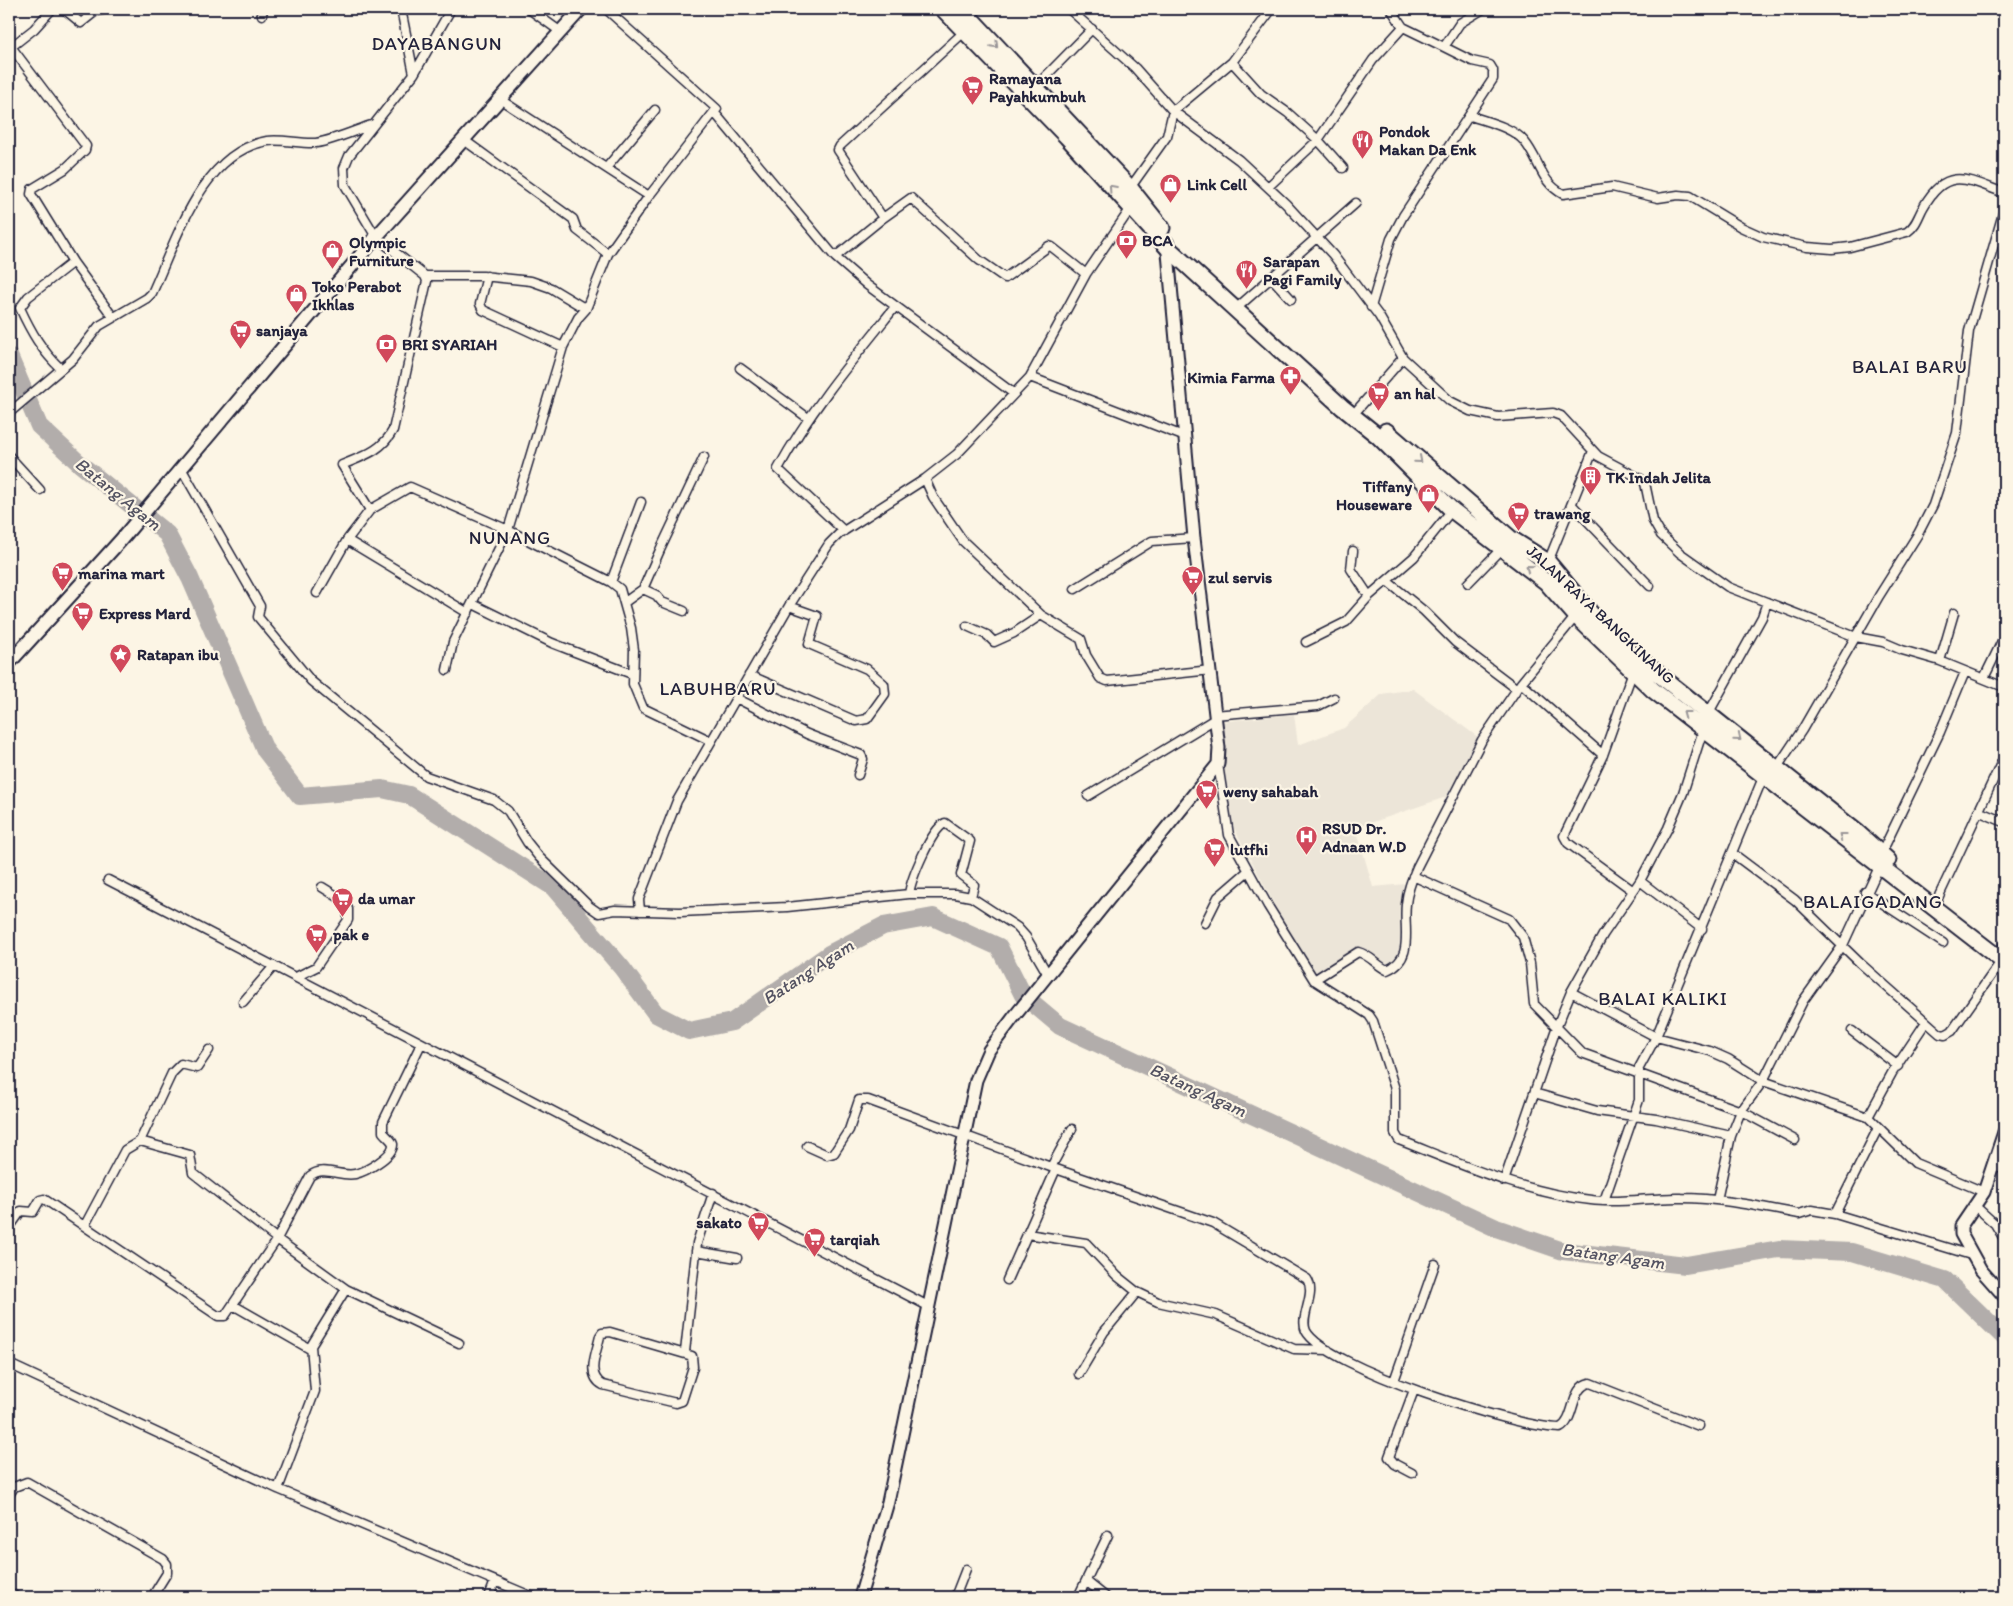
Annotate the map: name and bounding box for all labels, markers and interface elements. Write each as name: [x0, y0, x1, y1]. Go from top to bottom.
district label: DAYABANGUN: [371, 32, 503, 55]
one-way arrow: [989, 39, 998, 48]
place label: Ramayana Payahkumbuh: [989, 69, 1086, 107]
supermarket icon: Ramayana Payahkumbuh: [961, 75, 985, 106]
place label: Pondok Makan Da Enk: [1379, 122, 1477, 159]
restaurant icon: Pondok Makan Da Enk: [1351, 128, 1375, 159]
shop icon: Link Cell: [1159, 172, 1183, 203]
place label: Link Cell: [1187, 175, 1247, 194]
one-way arrow: [1109, 184, 1118, 193]
bank icon: BCA: [1114, 228, 1138, 259]
place label: BCA: [1142, 231, 1174, 250]
place label: Olympic Furniture: [349, 233, 414, 270]
shop icon: Olympic Furniture: [321, 239, 345, 270]
place label: Sarapan Pagi Family: [1263, 252, 1342, 290]
restaurant icon: Sarapan Pagi Family: [1235, 258, 1259, 289]
place label: Toko Perabot Ikhlas: [311, 277, 401, 314]
shop icon: Toko Perabot Ikhlas: [284, 283, 308, 314]
supermarket icon: sanjaya: [228, 318, 252, 349]
place label: sanjaya: [256, 321, 308, 341]
bank icon: BRI SYARIAH: [374, 332, 398, 363]
place label: BRI SYARIAH: [402, 335, 497, 354]
district label: BALAI BARU: [1852, 355, 1968, 378]
pharmacy icon: Kimia Farma: [1279, 365, 1303, 396]
place label: Kimia Farma: [1187, 368, 1275, 387]
supermarket icon: an hal: [1366, 381, 1390, 412]
place label: an hal: [1394, 384, 1436, 403]
water label: Batang Agam: [71, 453, 166, 536]
one-way arrow: [1414, 454, 1423, 463]
building icon: TK Indah Jelita: [1578, 465, 1602, 496]
place label: TK Indah Jelita: [1605, 468, 1712, 487]
place label: Tiffany Houseware: [1336, 477, 1412, 514]
shop icon: Tiffany Houseware: [1416, 483, 1440, 514]
supermarket icon: trawang: [1506, 501, 1530, 532]
place label: trawang: [1534, 504, 1591, 524]
district label: NUNANG: [469, 526, 551, 549]
street label: JALAN RAYA BANGKINANG: [1523, 541, 1678, 688]
supermarket icon: marina mart: [50, 561, 74, 592]
place label: marina mart: [77, 564, 165, 583]
supermarket icon: zul servis: [1180, 565, 1204, 596]
one-way arrow: [1526, 565, 1535, 573]
place label: zul servis: [1208, 568, 1272, 587]
supermarket icon: Express Mard: [71, 601, 95, 632]
place label: Express Mard: [99, 604, 191, 624]
place icon: Ratapan ibu: [109, 642, 133, 673]
place label: Ratapan ibu: [137, 645, 219, 665]
district label: LABUHBARU: [659, 677, 777, 700]
one-way arrow: [1682, 711, 1692, 720]
one-way arrow: [1732, 732, 1741, 740]
supermarket icon: weny sahabah: [1195, 779, 1219, 810]
place label: weny sahabah: [1223, 782, 1318, 802]
place label: RSUD Dr. Adnaan W.D: [1321, 819, 1406, 856]
hospital icon: RSUD Dr. Adnaan W.D: [1294, 825, 1318, 856]
one-way arrow: [1839, 833, 1848, 841]
supermarket icon: lutfhi: [1202, 837, 1226, 868]
place label: lutfhi: [1230, 840, 1268, 859]
supermarket icon: da umar: [330, 886, 354, 917]
place label: da umar: [358, 889, 416, 908]
district label: BALAIGADANG: [1803, 890, 1943, 913]
supermarket icon: pak e: [305, 922, 329, 953]
place label: pak e: [332, 925, 370, 945]
water label: Batang Agam: [758, 934, 858, 1010]
district label: BALAI KALIKI: [1598, 987, 1728, 1010]
water label: Batang Agam: [1146, 1058, 1250, 1122]
supermarket icon: sakato: [746, 1210, 770, 1241]
place label: sakato: [696, 1213, 742, 1232]
supermarket icon: tarqiah: [802, 1227, 826, 1258]
place label: tarqiah: [830, 1230, 880, 1250]
water label: Batang Agam: [1560, 1238, 1667, 1274]

